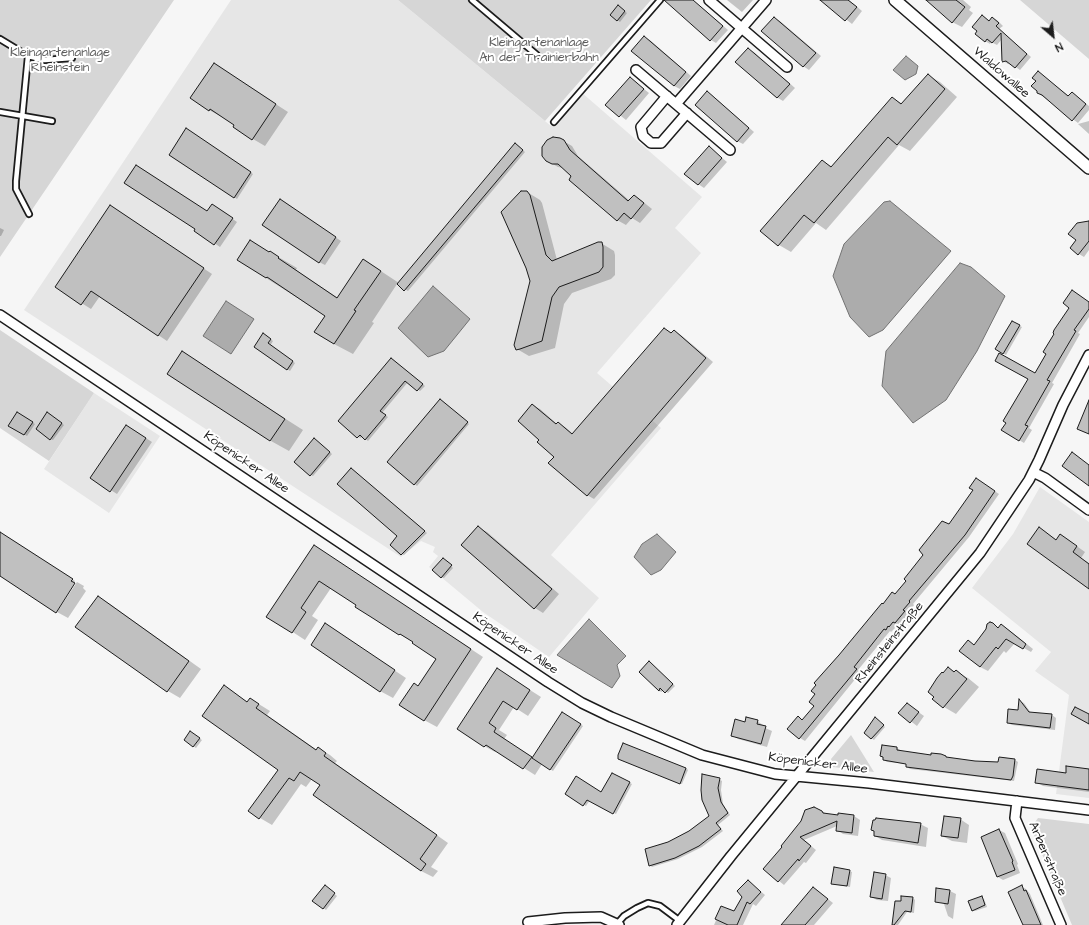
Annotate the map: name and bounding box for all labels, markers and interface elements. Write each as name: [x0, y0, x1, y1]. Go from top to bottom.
north arrow: [1033, 16, 1073, 56]
park label: Kleingartenanlage An der Trainierbahn: [479, 35, 599, 66]
text: N: [1052, 39, 1065, 55]
street label: Waldowallee: [969, 44, 1033, 102]
park label: Kleingartenanlage Rheinstein: [10, 45, 110, 76]
street label: Köpenicker Allee: [200, 429, 292, 497]
street label: Rheinsteinstraße: [852, 599, 928, 687]
street label: Köpenicker Allee: [469, 610, 561, 678]
street label: Köpenicker Allee: [767, 750, 869, 778]
street label: Arberstraße: [1024, 820, 1070, 898]

